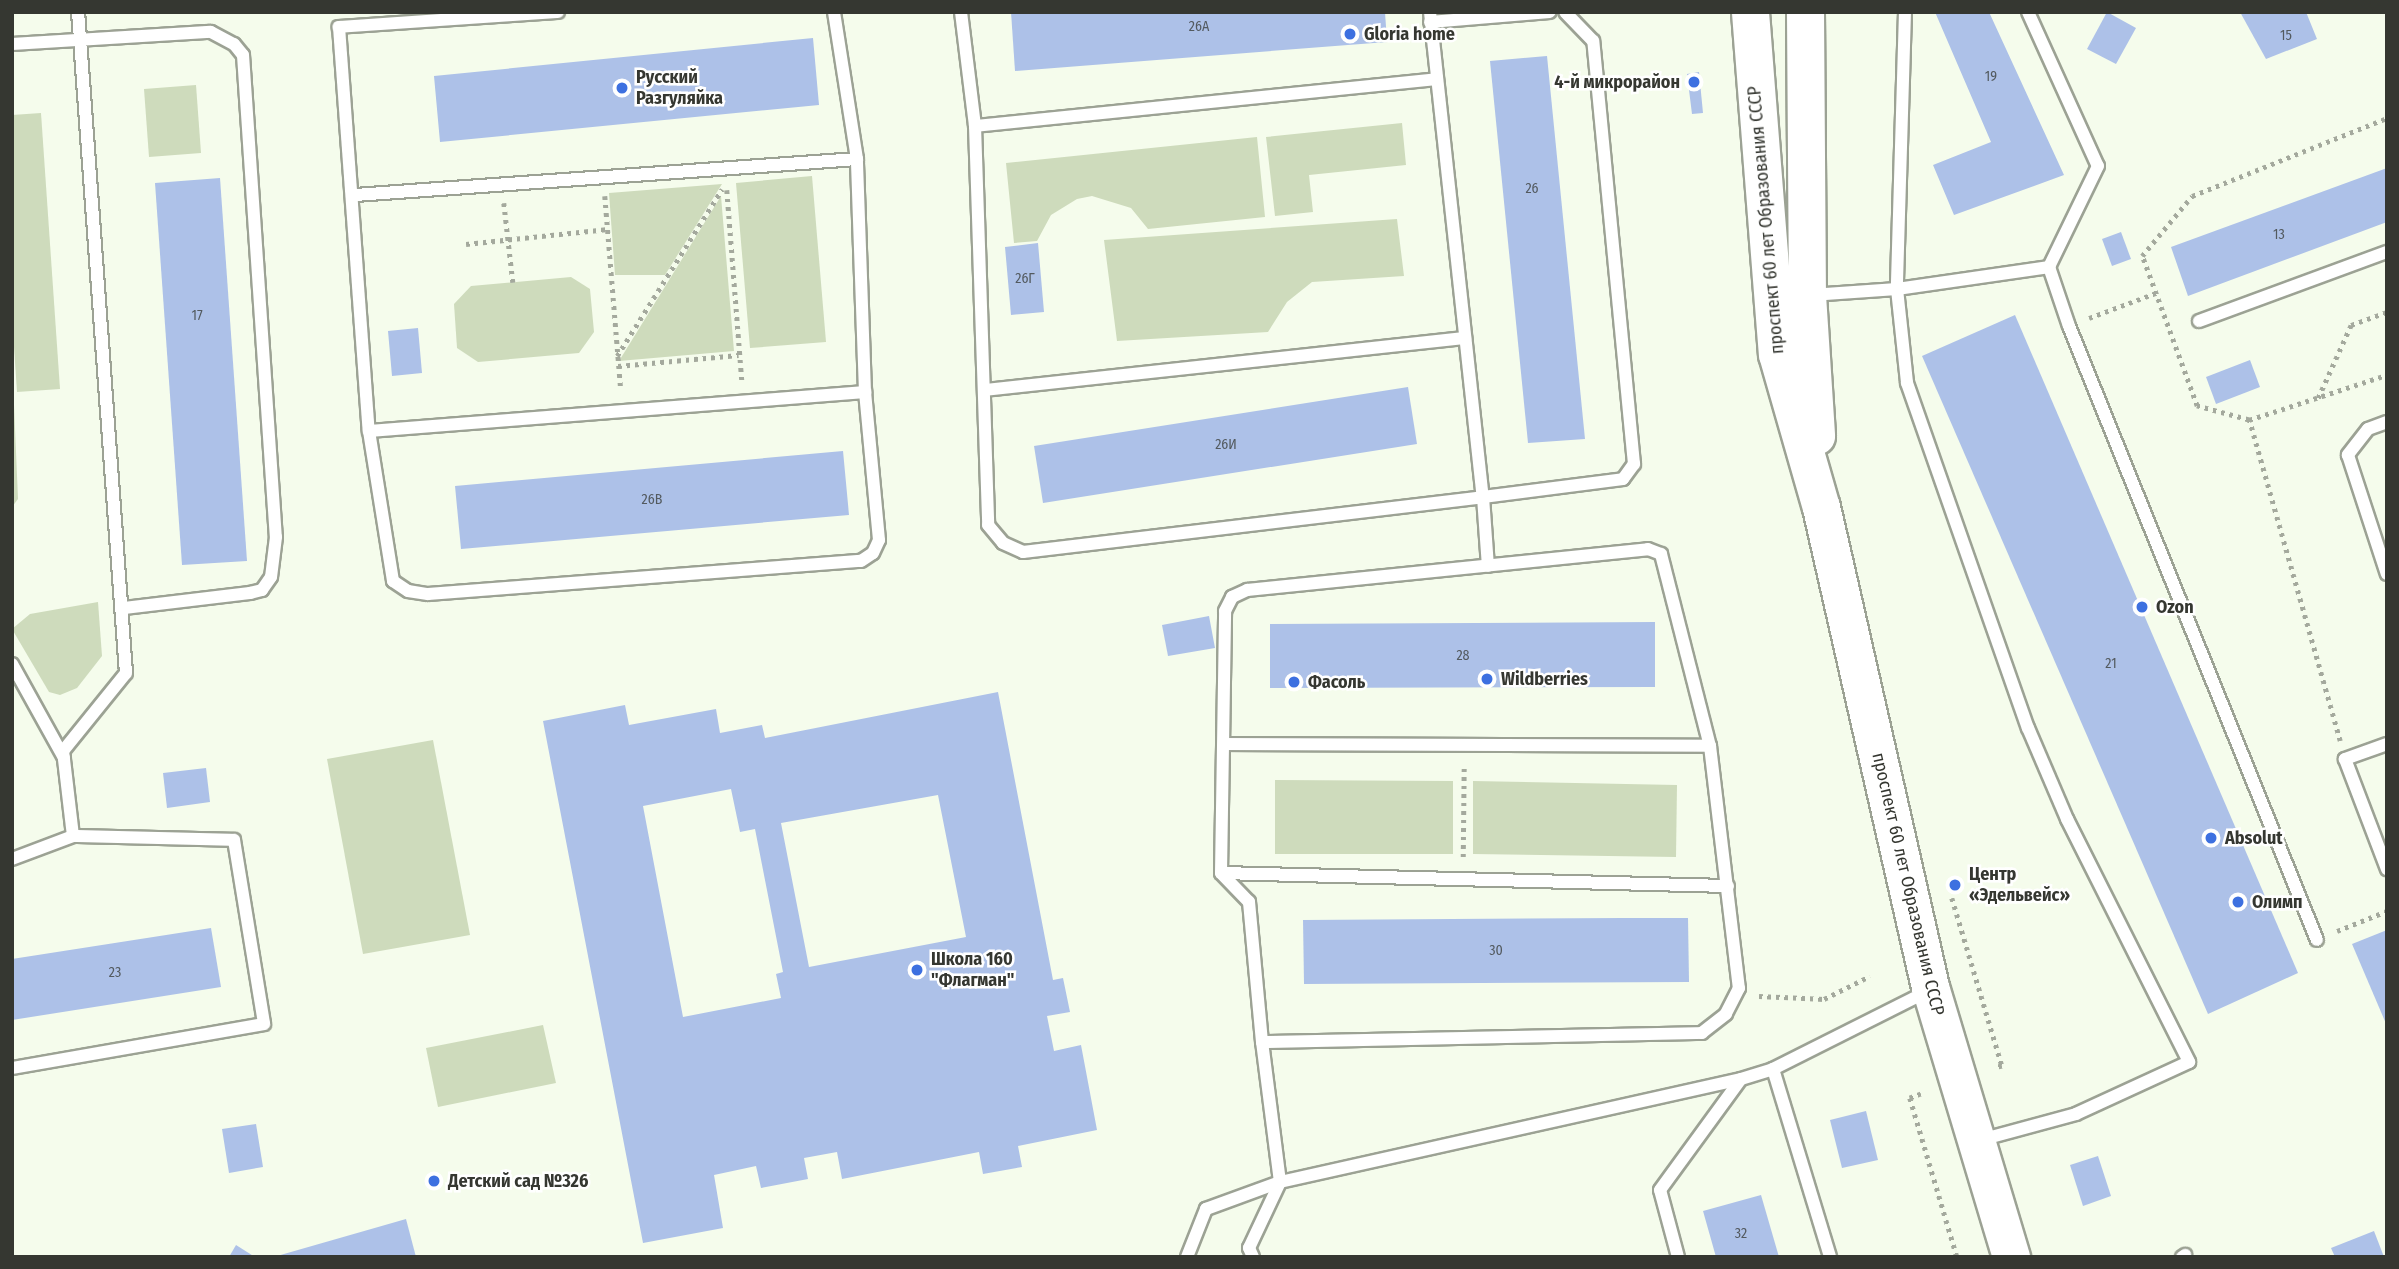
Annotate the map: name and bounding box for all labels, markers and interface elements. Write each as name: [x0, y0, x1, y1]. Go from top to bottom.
house number: 26А: [1189, 19, 1209, 35]
place label: Gloria home: [1364, 23, 1455, 45]
marker: Gloria home: [1342, 26, 1358, 42]
house number: 15: [2280, 28, 2292, 44]
place label: Русский Разгуляйка: [636, 67, 723, 110]
house number: 19: [1985, 69, 1997, 85]
place label: 4-й микрорайон: [1554, 71, 1680, 93]
marker: 4-й микрорайон: [1686, 74, 1702, 90]
marker: Русский Разгуляйка: [614, 80, 630, 96]
street label: проспект 60 лет Образования СССР: [1744, 85, 1788, 355]
house number: 26: [1525, 181, 1539, 197]
house number: 13: [2273, 227, 2285, 243]
house number: 26Г: [1015, 271, 1035, 287]
house number: 17: [191, 308, 203, 324]
house number: 26И: [1215, 437, 1237, 453]
house number: 26В: [642, 492, 662, 508]
place label: Ozon: [2156, 596, 2194, 618]
marker: Ozon: [2134, 599, 2150, 615]
house number: 28: [1456, 648, 1470, 664]
house number: 21: [2105, 656, 2117, 672]
place label: Wildberries: [1501, 668, 1588, 690]
place label: Фасоль: [1308, 671, 1365, 693]
marker: Wildberries: [1479, 671, 1495, 687]
marker: Фасоль: [1286, 674, 1302, 690]
street label: проспект 60 лет Образования СССР: [1867, 751, 1949, 1017]
place label: Absolut: [2225, 827, 2283, 849]
marker: Absolut: [2203, 830, 2219, 846]
place label: Центр «Эдельвейс»: [1969, 864, 2070, 906]
marker: Центр «Эдельвейс»: [1947, 877, 1963, 893]
place label: Олимп: [2252, 891, 2303, 913]
marker: Олимп: [2230, 894, 2246, 910]
house number: 30: [1489, 943, 1503, 959]
place label: Школа 160 "Флагман": [931, 949, 1014, 992]
marker: Школа 160 "Флагман": [909, 962, 925, 978]
house number: 23: [109, 965, 121, 981]
place label: Детский сад №326: [448, 1170, 588, 1192]
marker: Детский сад №326: [426, 1173, 442, 1189]
house number: 32: [1735, 1226, 1747, 1242]

